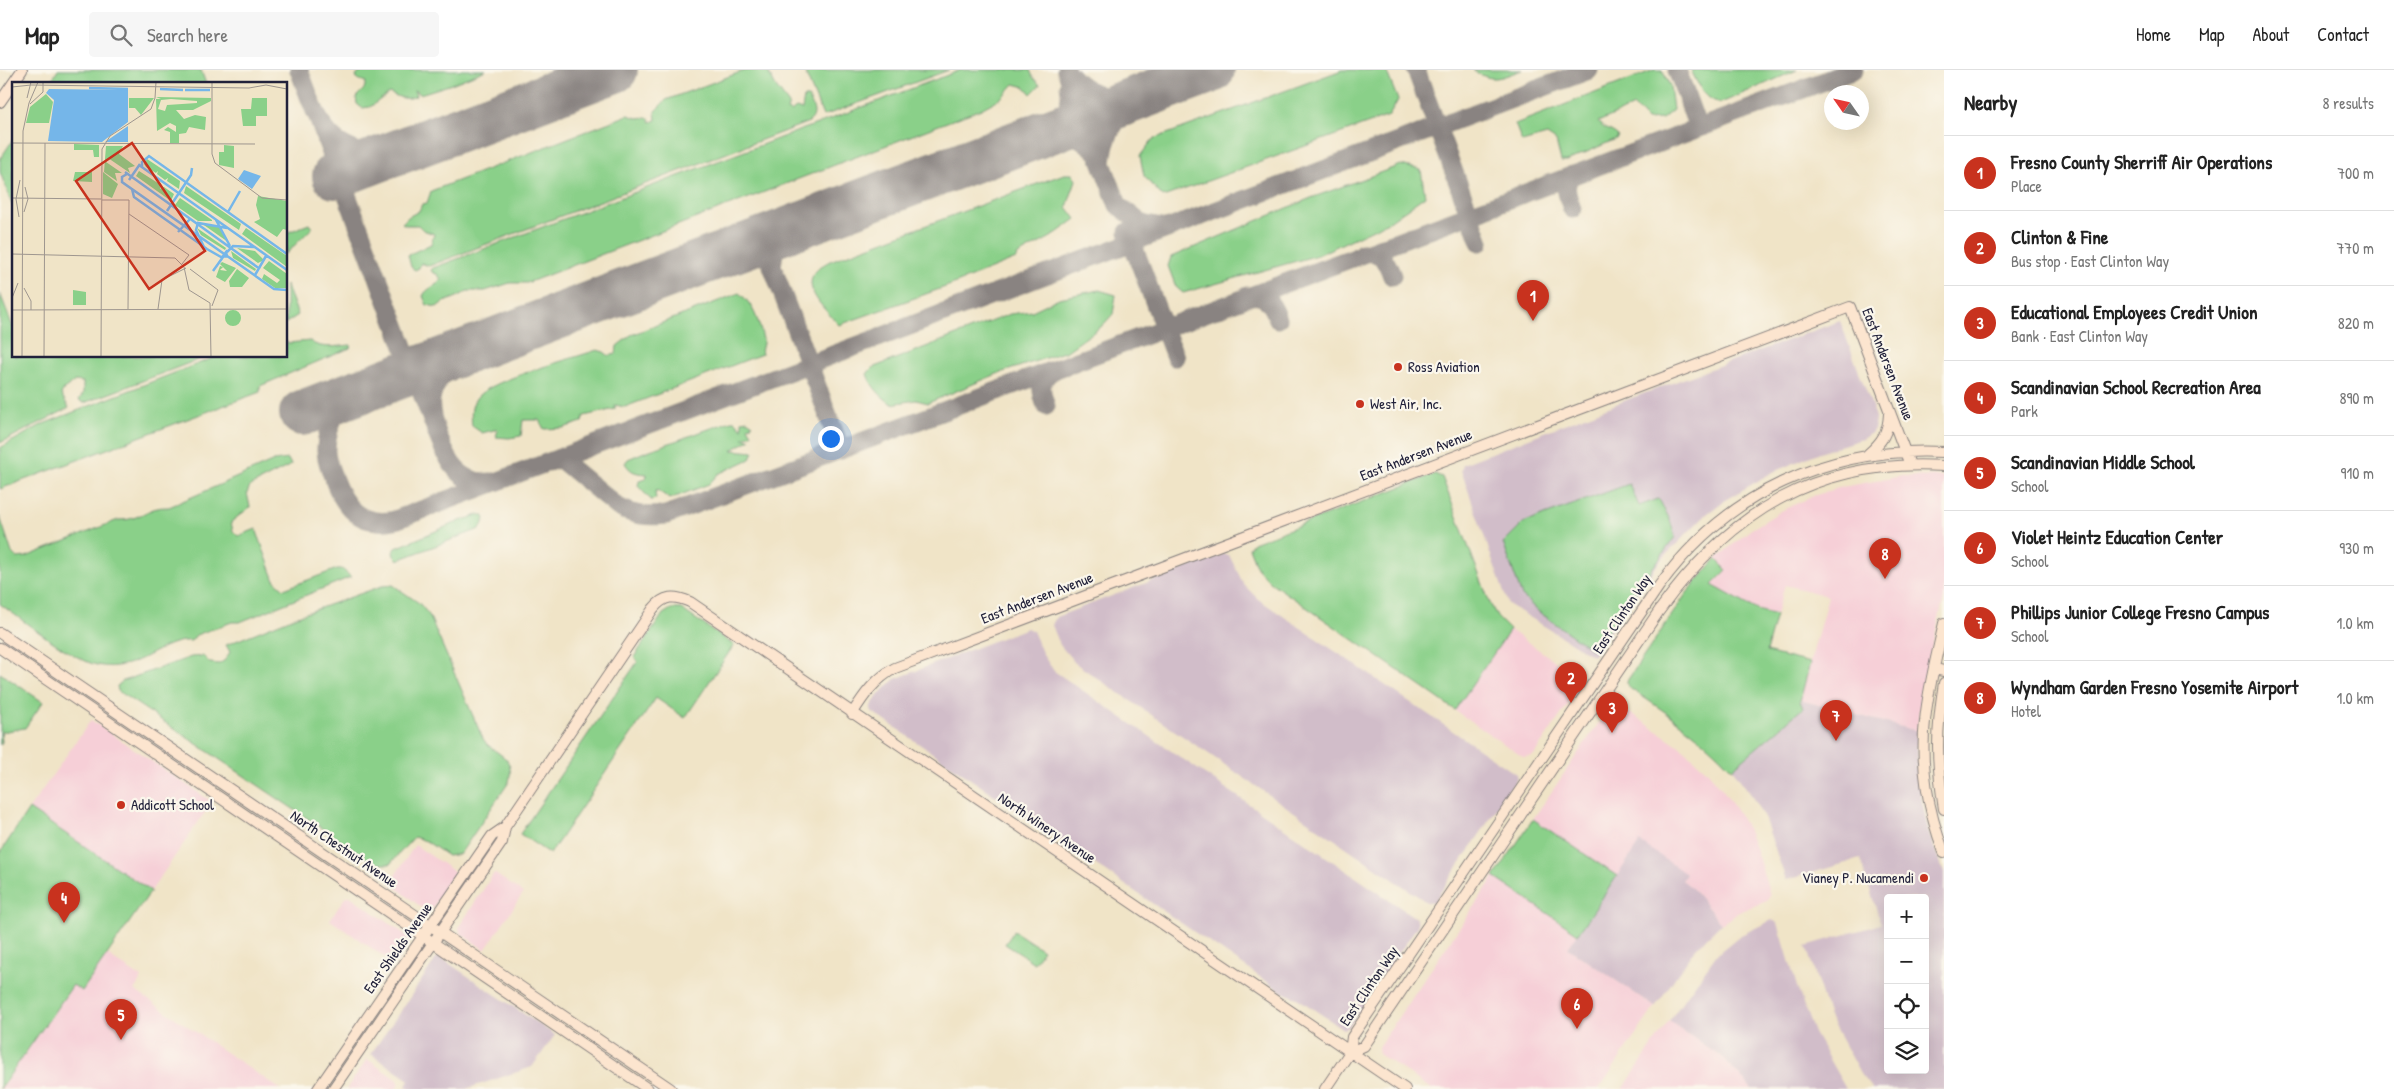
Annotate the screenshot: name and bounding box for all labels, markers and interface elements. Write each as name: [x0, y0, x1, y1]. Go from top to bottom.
search box: [89, 12, 439, 57]
text: Map: [25, 19, 59, 51]
icon: search: [107, 21, 135, 49]
text: Search here: [147, 22, 228, 48]
text: Home: [2136, 22, 2171, 47]
text: Map: [2199, 22, 2224, 47]
text: About: [2252, 22, 2289, 47]
text: Contact: [2317, 22, 2369, 47]
inset map: [12, 82, 288, 358]
north arrow: [1824, 85, 1869, 130]
text: Nearby: [1964, 88, 2017, 117]
text: 8 results: [2322, 92, 2374, 114]
text: Fresno County Sherriff Air Operations: [2011, 149, 2272, 175]
text: 1: [1977, 162, 1983, 184]
text: 700 m: [2337, 162, 2374, 184]
text: Place: [2011, 175, 2042, 197]
text: Clinton & Fine: [2011, 224, 2108, 250]
text: 2: [1976, 237, 1984, 259]
text: 770 m: [2336, 237, 2374, 259]
text: Bus stop · East Clinton Way: [2011, 250, 2169, 272]
pin: 1: [1517, 280, 1549, 321]
text: Educational Employees Credit Union: [2011, 299, 2258, 325]
street label: East Andersen Avenue: [1857, 305, 1920, 423]
text: 3: [1976, 312, 1984, 334]
text: 820 m: [2338, 312, 2374, 334]
text: Bank · East Clinton Way: [2011, 325, 2148, 347]
place label: Ross Aviation: [1408, 356, 1480, 377]
marker: Ross Aviation: [1392, 361, 1404, 373]
text: Scandinavian School Recreation Area: [2011, 374, 2261, 400]
text: 4: [1977, 387, 1983, 409]
text: 890 m: [2339, 387, 2374, 409]
place label: West Air, Inc.: [1370, 393, 1442, 414]
marker: West Air, Inc.: [1354, 398, 1366, 410]
text: Park: [2011, 400, 2038, 422]
street label: East Andersen Avenue: [1357, 423, 1475, 486]
your location: [818, 426, 844, 452]
text: Scandinavian Middle School: [2011, 449, 2195, 475]
text: 5: [1977, 462, 1983, 484]
text: 910 m: [2341, 462, 2374, 484]
text: School: [2011, 475, 2048, 497]
text: Violet Heintz Education Center: [2011, 524, 2223, 550]
text: 6: [1977, 537, 1983, 559]
text: 930 m: [2339, 537, 2374, 559]
pin: 8: [1869, 538, 1901, 579]
text: School: [2011, 550, 2048, 572]
street label: East Andersen Avenue: [978, 566, 1096, 629]
street label: East Clinton Way: [1587, 570, 1656, 658]
text: Phillips Junior College Fresno Campus: [2011, 599, 2269, 625]
text: 7: [1976, 612, 1984, 634]
text: 1.0 km: [2336, 612, 2374, 634]
text: School: [2011, 625, 2048, 647]
pin: 2: [1555, 662, 1587, 703]
text: Wyndham Garden Fresno Yosemite Airport: [2011, 674, 2298, 700]
text: 8: [1977, 687, 1983, 709]
text: 1.0 km: [2336, 687, 2374, 709]
pin: 3: [1596, 692, 1628, 733]
pin: 7: [1820, 700, 1852, 741]
text: Hotel: [2011, 700, 2041, 722]
street label: North Winery Avenue: [994, 787, 1100, 868]
place label: Addicott School: [131, 794, 214, 815]
marker: Addicott School: [115, 799, 127, 811]
street label: North Chestnut Avenue: [286, 805, 402, 892]
place label: Vianey P. Nucamendi: [1802, 867, 1914, 888]
marker: Vianey P. Nucamendi: [1918, 872, 1930, 884]
pin: 4: [48, 882, 80, 923]
map controls: [1884, 894, 1929, 1074]
button: +: [1884, 894, 1929, 939]
street label: East Shields Avenue: [358, 898, 437, 997]
button: −: [1884, 939, 1929, 984]
street label: East Clinton Way: [1334, 942, 1403, 1030]
button: locate: [1884, 984, 1929, 1029]
pin: 6: [1561, 988, 1593, 1029]
pin: 5: [105, 999, 137, 1040]
button: layers: [1884, 1029, 1929, 1074]

